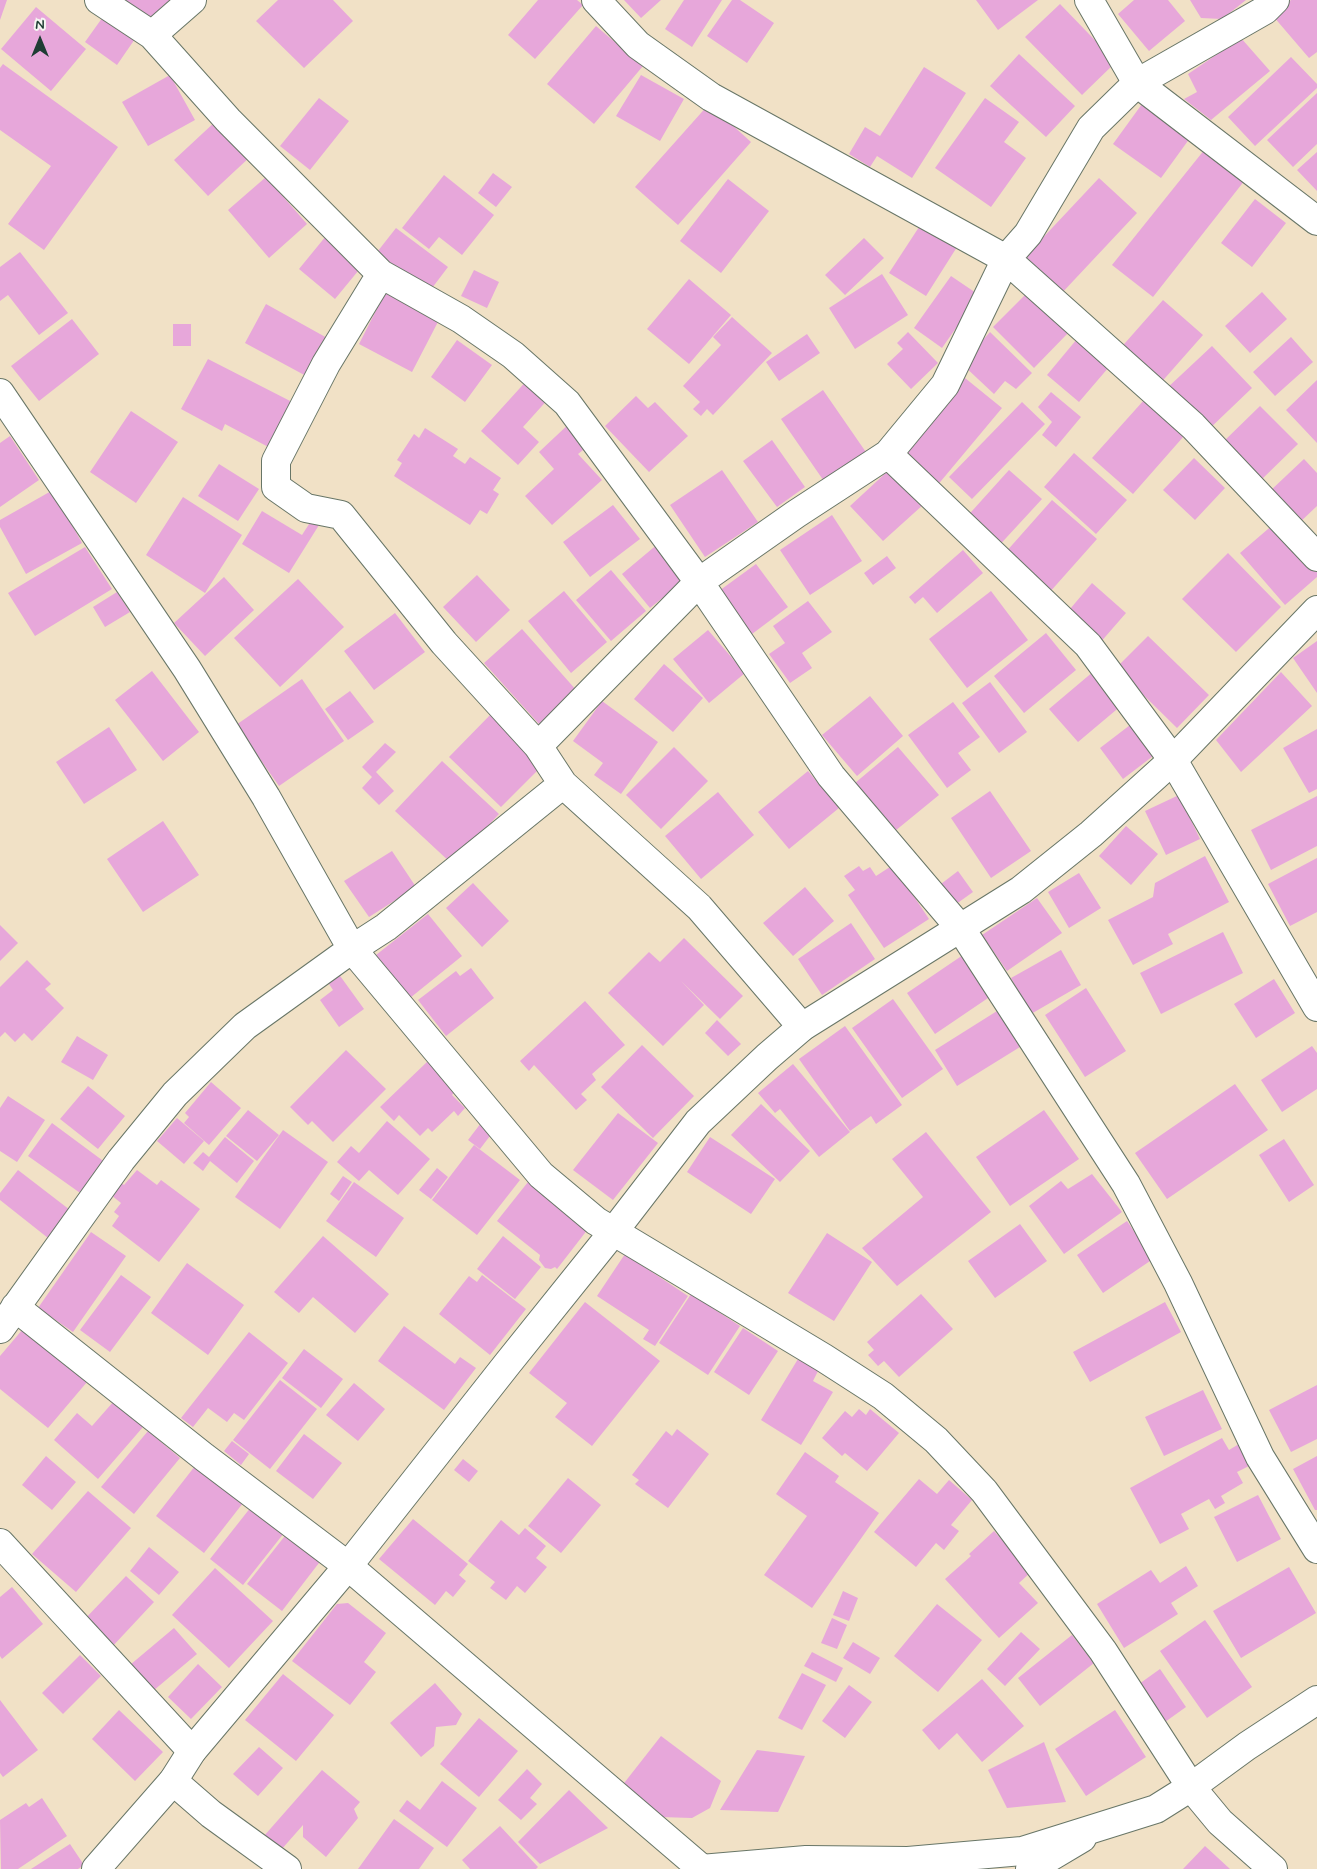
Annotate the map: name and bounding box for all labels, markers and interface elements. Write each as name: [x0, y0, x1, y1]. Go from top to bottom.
north arrow: [15, 15, 65, 65]
text: N: [35, 16, 45, 34]

